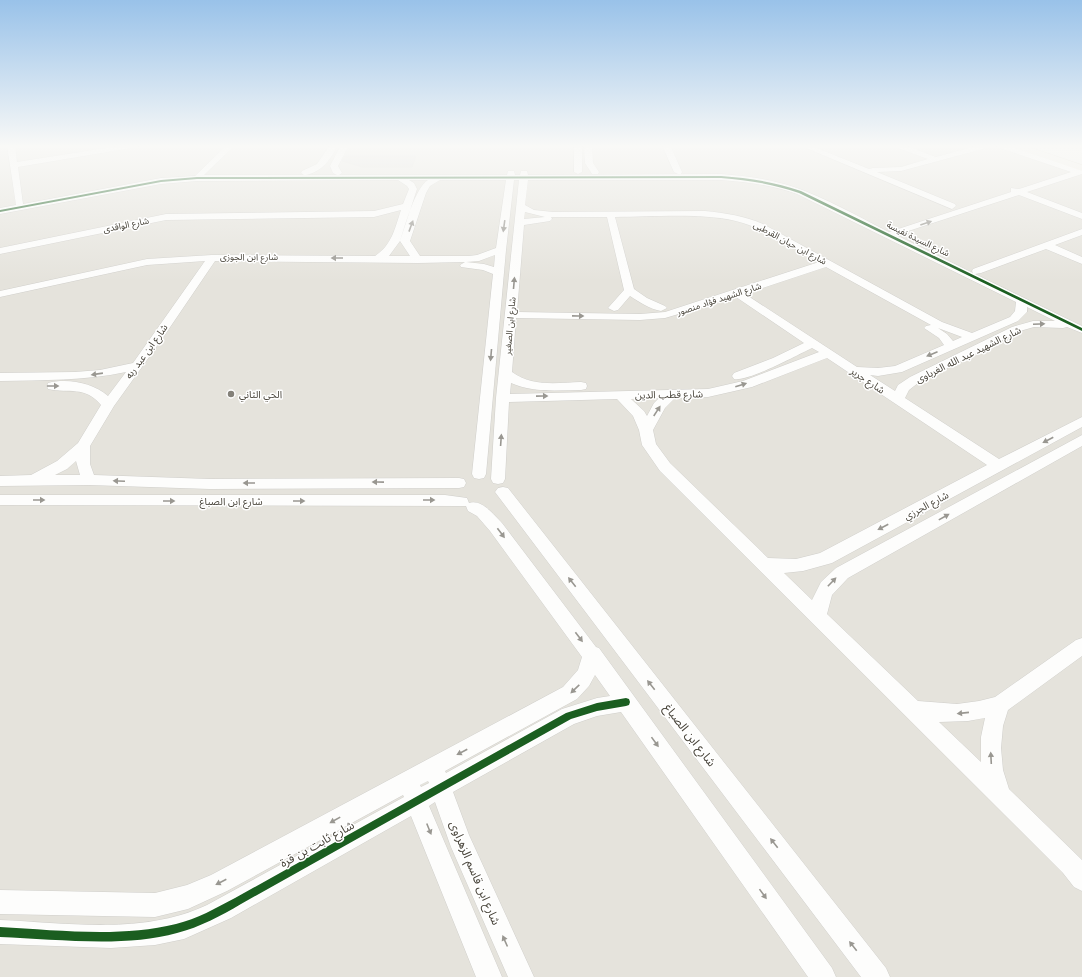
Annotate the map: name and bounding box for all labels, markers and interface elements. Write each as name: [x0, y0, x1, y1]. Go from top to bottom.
street label: شارع الواقدى: [102, 215, 150, 236]
one-way arrow: [408, 219, 414, 231]
street label: شارع ابن حيان القرطبى: [751, 219, 829, 268]
street label: شارع السيدة نفيسة: [884, 219, 951, 260]
one-way arrow: [920, 219, 932, 225]
one-way arrow: [501, 220, 507, 232]
street label: شارع ابن الجوزى: [220, 251, 278, 264]
one-way arrow: [330, 255, 343, 261]
one-way arrow: [510, 277, 517, 289]
street label: شارع الشهيد فؤاد منصور: [674, 280, 763, 320]
street label: شارع ابن الصغير: [501, 297, 520, 357]
one-way arrow: [572, 313, 585, 319]
street label: شارع ابن عبد ربه: [121, 321, 172, 382]
one-way arrow: [1033, 321, 1046, 327]
street label: شارع الشهيد عبد الله الغرباوى: [913, 322, 1024, 387]
one-way arrow: [487, 349, 494, 361]
one-way arrow: [927, 351, 938, 357]
street label: شارع جرير: [847, 363, 888, 398]
one-way arrow: [91, 371, 103, 377]
one-way arrow: [736, 382, 748, 388]
one-way arrow: [47, 383, 60, 389]
street label: شارع قطب الدين: [635, 386, 703, 403]
place label: الحي الثاني: [239, 387, 282, 402]
marker: الحي الثاني: [226, 389, 236, 399]
one-way arrow: [536, 393, 548, 400]
one-way arrow: [653, 405, 660, 416]
one-way arrow: [497, 434, 504, 446]
one-way arrow: [1042, 436, 1053, 443]
one-way arrow: [112, 478, 125, 484]
one-way arrow: [372, 479, 384, 486]
one-way arrow: [242, 480, 255, 486]
street label: شارع الجرزي: [901, 487, 952, 524]
street label: شارع ابن الصباغ: [199, 494, 263, 509]
one-way arrow: [33, 497, 46, 503]
one-way arrow: [423, 497, 436, 503]
one-way arrow: [163, 498, 176, 504]
one-way arrow: [293, 498, 306, 504]
one-way arrow: [938, 513, 949, 520]
one-way arrow: [878, 524, 889, 531]
one-way arrow: [497, 528, 505, 538]
one-way arrow: [568, 576, 576, 587]
one-way arrow: [827, 577, 836, 587]
one-way arrow: [575, 632, 583, 643]
one-way arrow: [647, 679, 656, 690]
one-way arrow: [570, 684, 580, 693]
street label: شارع ابن الصباغ: [660, 700, 720, 770]
one-way arrow: [957, 710, 969, 717]
one-way arrow: [651, 737, 659, 748]
one-way arrow: [456, 748, 468, 755]
one-way arrow: [987, 752, 994, 764]
street label: شارع ثابت بن قرة: [276, 816, 358, 872]
one-way arrow: [329, 817, 341, 823]
street label: شارع ابن قاسم الزهراوى: [445, 818, 505, 928]
one-way arrow: [426, 824, 432, 836]
one-way arrow: [769, 838, 778, 849]
one-way arrow: [215, 879, 227, 885]
one-way arrow: [759, 888, 767, 899]
one-way arrow: [502, 936, 508, 947]
one-way arrow: [849, 941, 857, 952]

